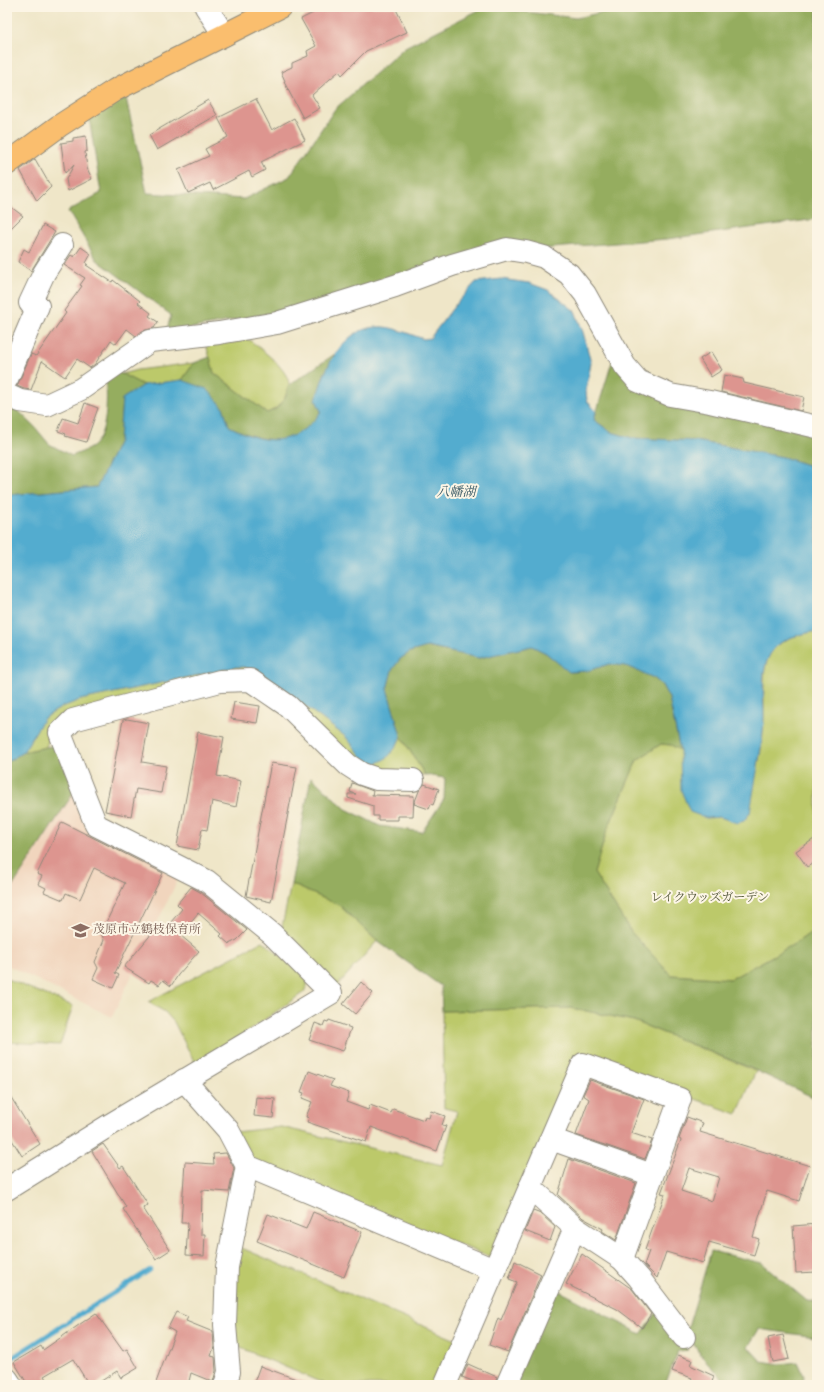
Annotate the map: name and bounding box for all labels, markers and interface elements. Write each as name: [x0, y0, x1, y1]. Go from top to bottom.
water label: 八幡湖: [436, 484, 477, 502]
park label: レイクウッズガーデン: [651, 890, 769, 906]
school or university icon: 茂原市立鶴枝保育所: [70, 920, 90, 940]
place label: 茂原市立鶴枝保育所: [93, 922, 201, 938]

